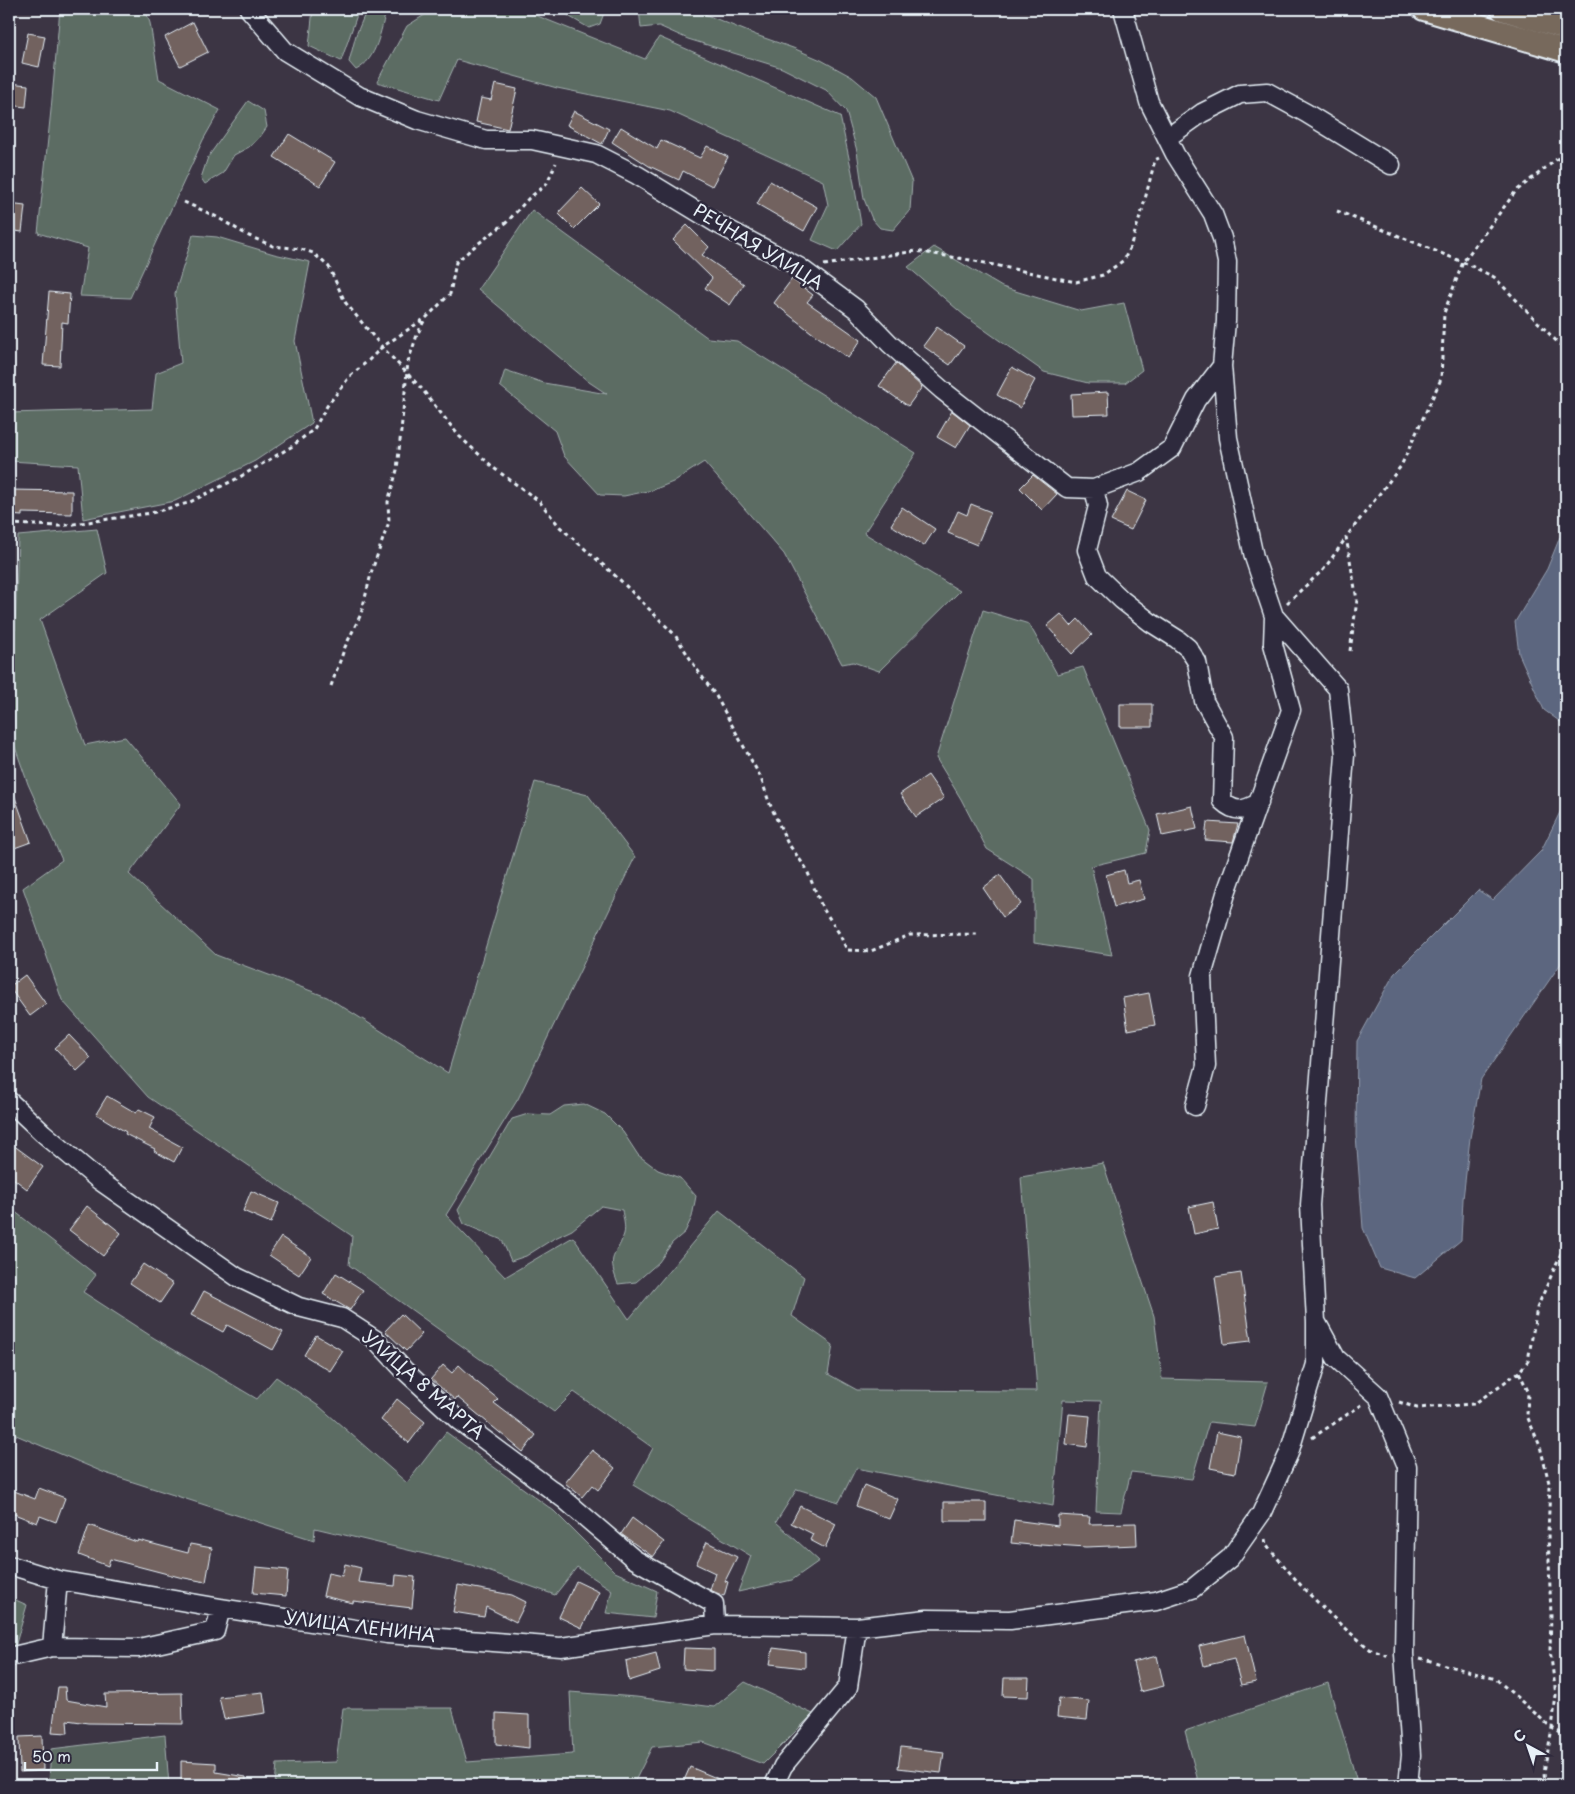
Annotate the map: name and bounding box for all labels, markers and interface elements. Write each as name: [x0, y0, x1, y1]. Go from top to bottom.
street label: РЕЧНАЯ УЛИЦА: [688, 196, 829, 296]
street label: УЛИЦА 8 МАРТА: [357, 1323, 491, 1445]
street label: УЛИЦА ЛЕНИНА: [283, 1603, 438, 1648]
north arrow: [1502, 1722, 1552, 1772]
text: С: [1509, 1724, 1530, 1747]
scale bar: [25, 1739, 158, 1771]
text: 50 m: [32, 1744, 71, 1767]

